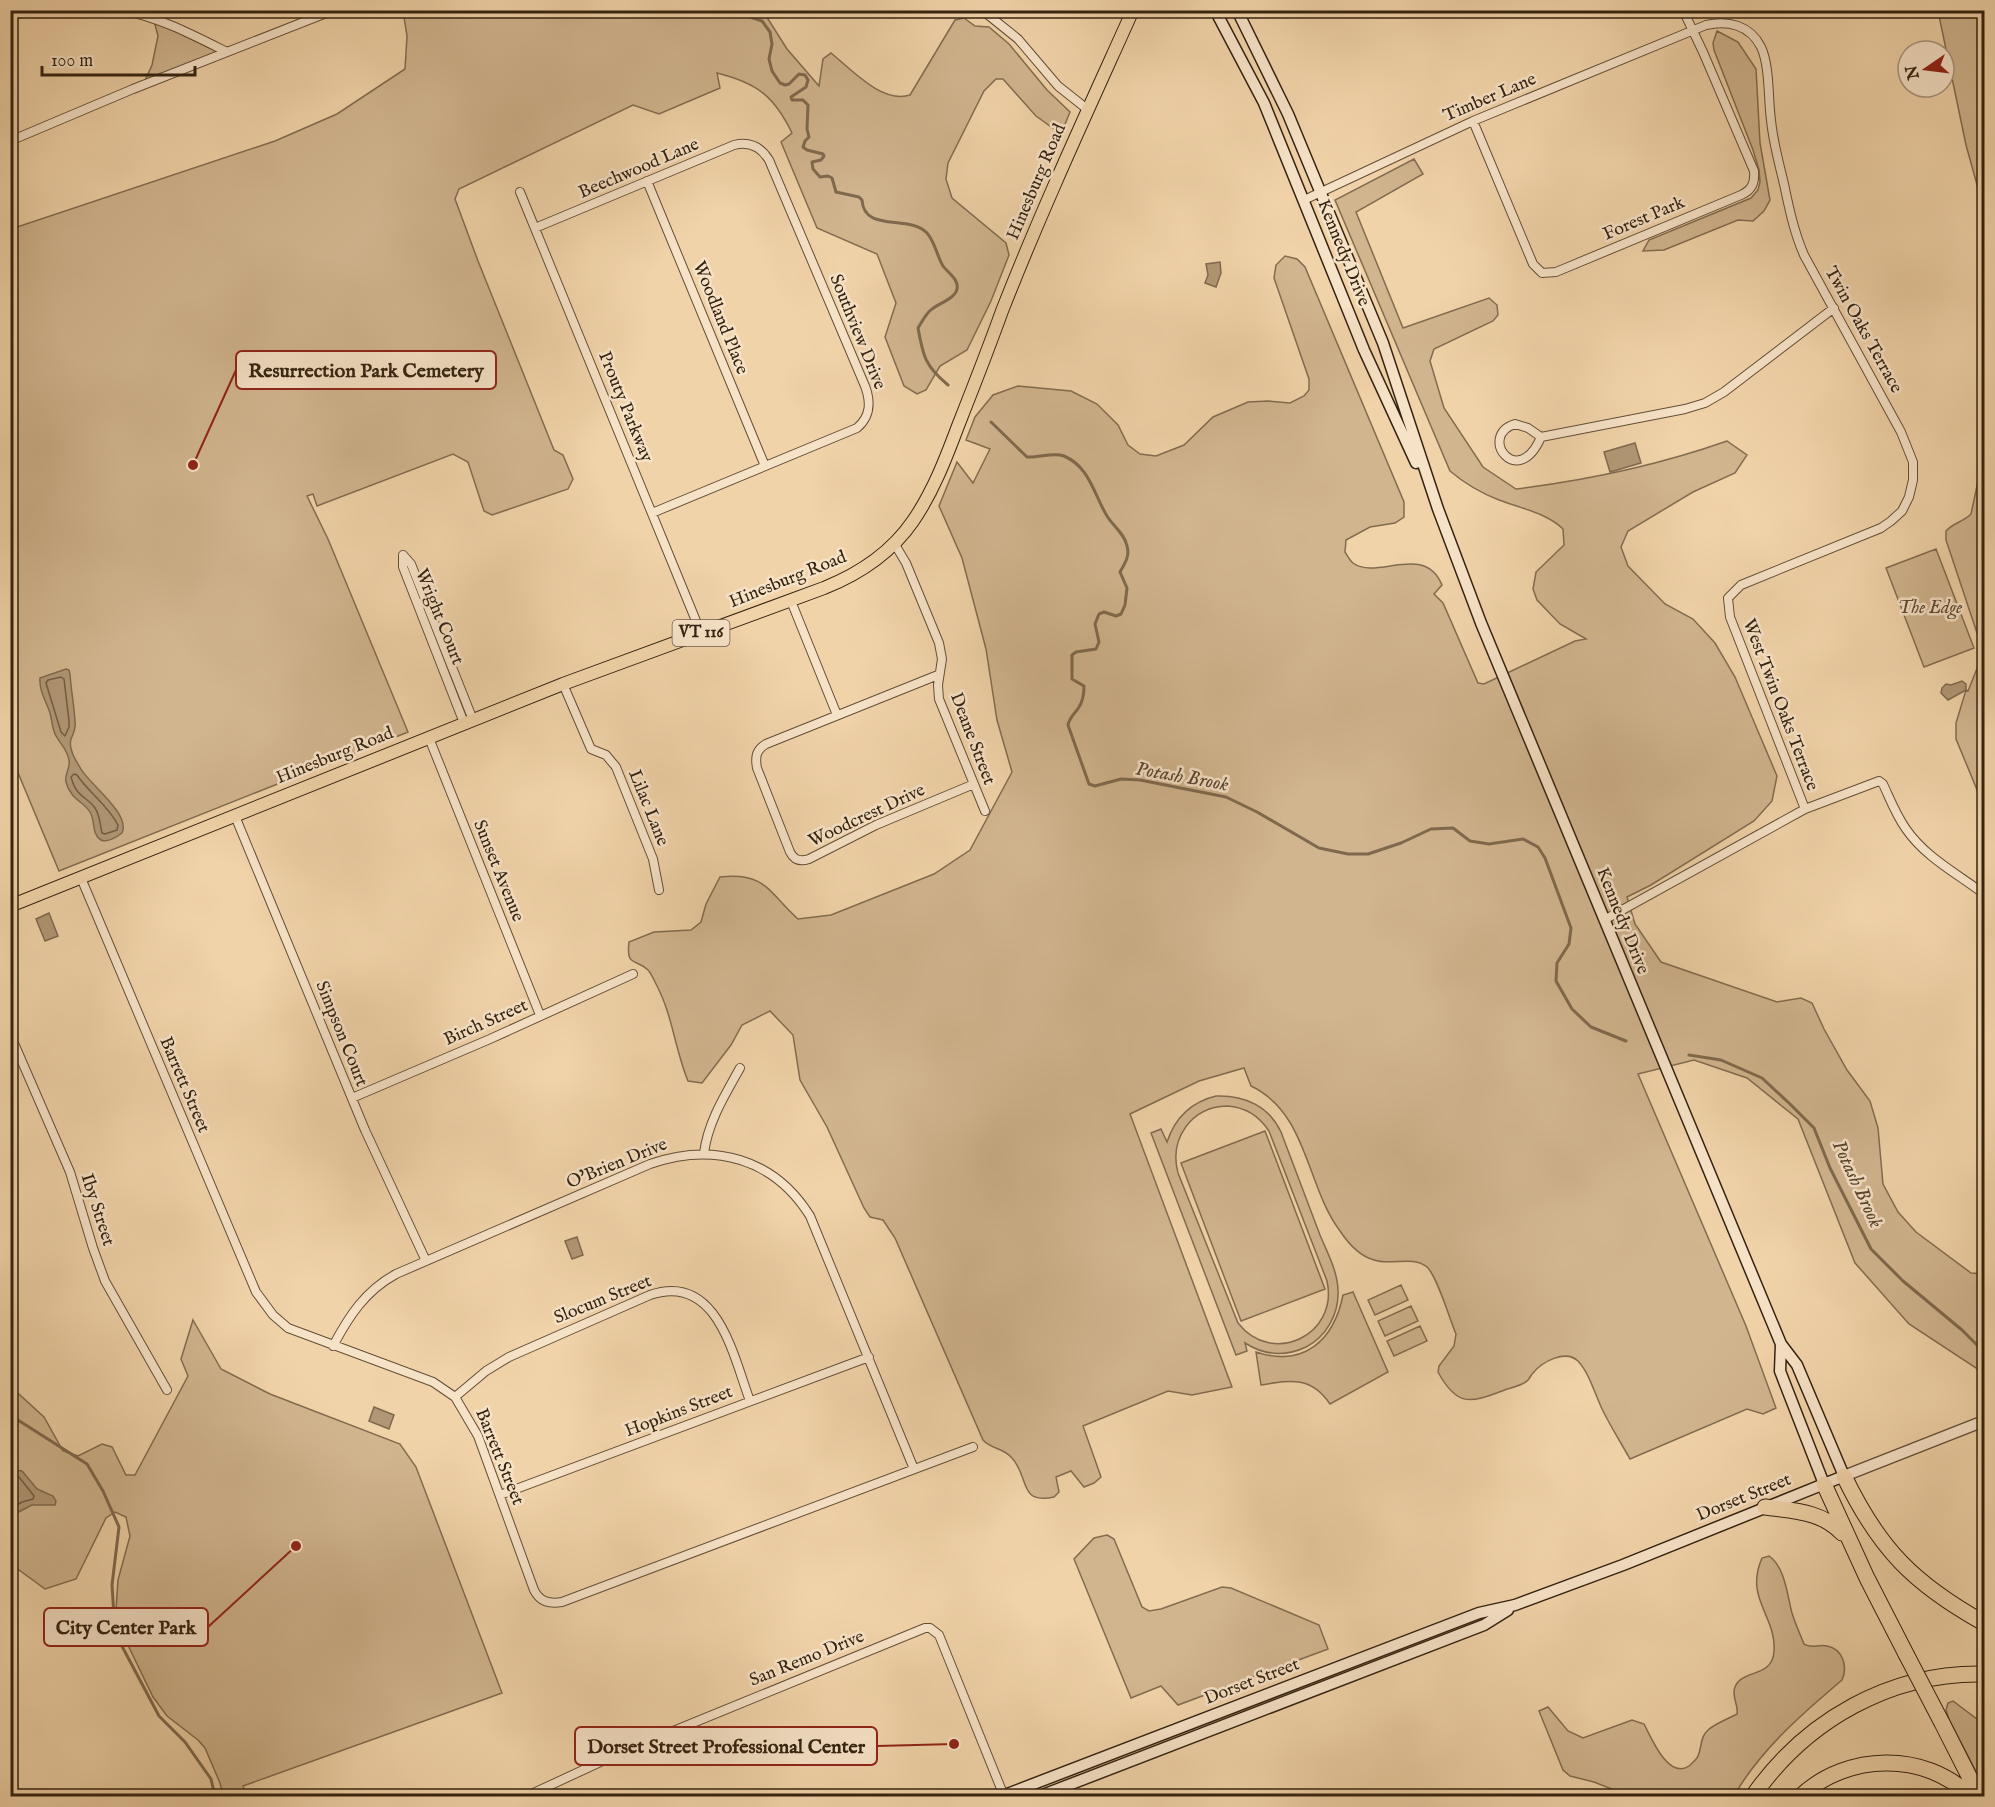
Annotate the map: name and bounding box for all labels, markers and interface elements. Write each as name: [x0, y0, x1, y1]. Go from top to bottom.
scale bar: [42, 39, 195, 77]
north arrow: [1896, 39, 1956, 99]
text: 100 m: [51, 50, 93, 73]
text: N: [1902, 63, 1925, 82]
street label: Timber Lane: [1440, 68, 1540, 128]
street label: Hinesburg Road: [1002, 120, 1072, 244]
street label: Beechwood Lane: [575, 133, 703, 205]
street label: Forest Park: [1600, 191, 1689, 246]
street label: Kennedy Drive: [1311, 196, 1375, 310]
street label: Woodland Place: [687, 258, 753, 378]
street label: Twin Oaks Terrace: [1819, 263, 1907, 397]
street label: Southview Drive: [823, 271, 891, 393]
street label: Prouty Parkway: [592, 348, 658, 466]
callout: Resurrection Park Cemetery: [236, 351, 496, 389]
text: Resurrection Park Cemetery: [248, 359, 485, 384]
street label: Hinesburg Road: [726, 546, 850, 614]
street label: Wright Court: [409, 566, 469, 668]
park label: The Edge: [1898, 597, 1962, 620]
street label: West Twin Oaks Terrace: [1737, 616, 1823, 794]
road number: VT 116: [672, 620, 730, 646]
street label: Deane Street: [944, 690, 1000, 788]
street label: Hinesburg Road: [273, 722, 397, 790]
water label: Potash Brook: [1134, 757, 1230, 797]
street label: Lilac Lane: [622, 766, 674, 850]
street label: Woodcrest Drive: [805, 779, 929, 853]
street label: Sunset Avenue: [467, 817, 529, 925]
street label: Kennedy Drive: [1590, 864, 1654, 978]
street label: Simpson Court: [309, 978, 373, 1090]
street label: Birch Street: [441, 994, 531, 1052]
street label: Barrett Street: [153, 1033, 215, 1137]
street label: O'Brien Drive: [563, 1133, 671, 1195]
water label: Potash Brook: [1826, 1136, 1888, 1232]
street label: Iby Street: [75, 1171, 119, 1249]
street label: Slocum Street: [551, 1270, 655, 1330]
street label: Hopkins Street: [622, 1381, 736, 1443]
street label: Barrett Street: [469, 1405, 529, 1509]
street label: Dorset Street: [1693, 1469, 1795, 1527]
callout: City Center Park: [44, 1608, 208, 1646]
text: City Center Park: [56, 1616, 198, 1641]
street label: San Remo Drive: [746, 1626, 868, 1692]
street label: Dorset Street: [1201, 1653, 1303, 1711]
callout: Dorset Street Professional Center: [575, 1727, 877, 1765]
text: Dorset Street Professional Center: [587, 1735, 866, 1760]

